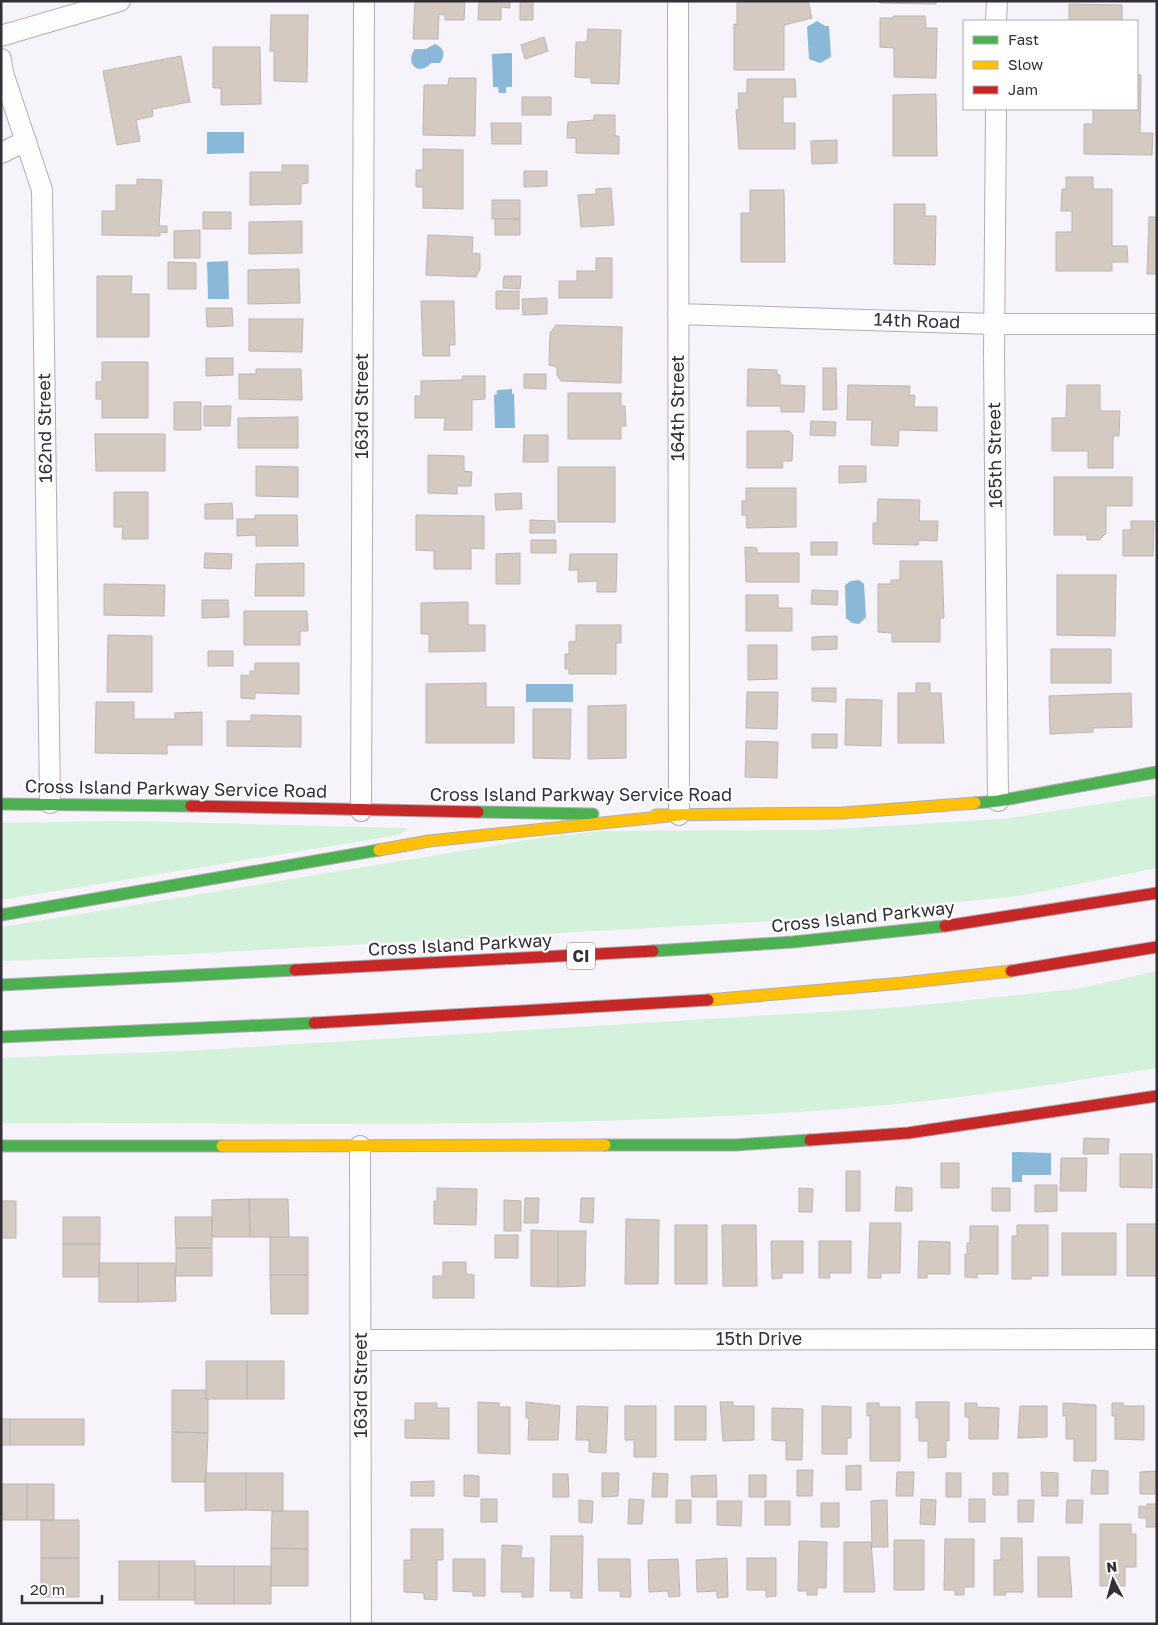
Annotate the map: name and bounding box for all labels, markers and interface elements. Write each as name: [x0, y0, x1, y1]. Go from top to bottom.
legend: [963, 20, 1138, 110]
text: Fast: [1008, 30, 1039, 48]
text: Slow: [1008, 55, 1043, 73]
text: Jam: [1008, 80, 1038, 98]
street label: 14th Road: [873, 307, 961, 333]
street label: 163rd Street: [350, 353, 372, 459]
street label: 164th Street: [666, 355, 688, 461]
street label: 162nd Street: [32, 373, 56, 483]
street label: 165th Street: [982, 402, 1006, 508]
street label: Cross Island Parkway Service Road: [25, 774, 327, 802]
street label: Cross Island Parkway Service Road: [430, 783, 732, 805]
street label: Cross Island Parkway: [770, 895, 956, 937]
street label: Cross Island Parkway: [367, 928, 553, 960]
road number: CI: [567, 942, 595, 969]
street label: 15th Drive: [716, 1327, 802, 1349]
street label: 163rd Street: [349, 1332, 371, 1438]
north arrow: [1088, 1555, 1138, 1605]
text: N: [1105, 1558, 1118, 1576]
scale bar: [22, 1572, 102, 1604]
text: 20 m: [30, 1580, 65, 1598]

